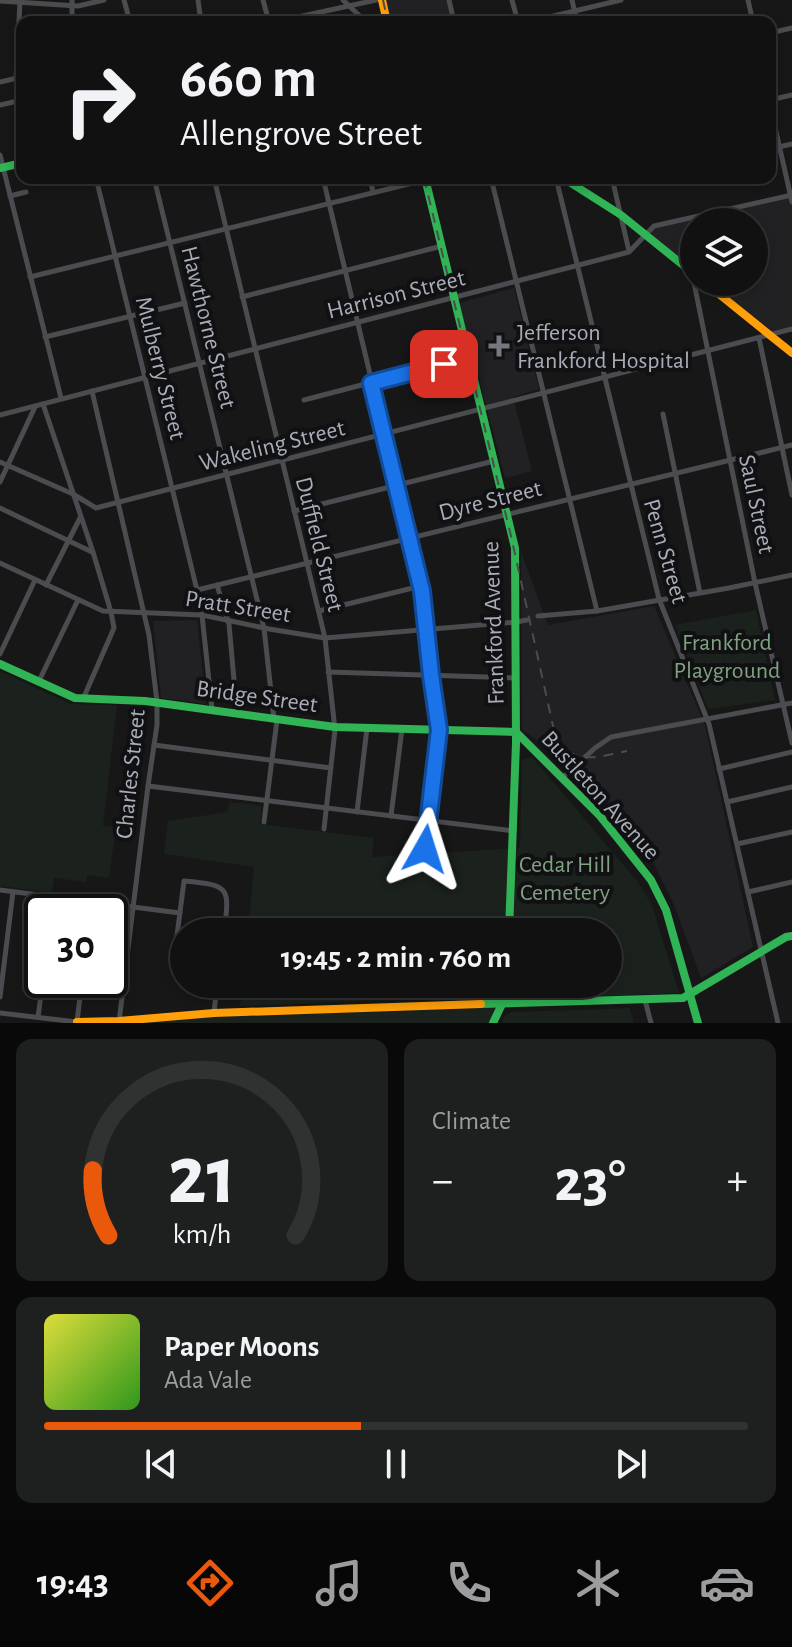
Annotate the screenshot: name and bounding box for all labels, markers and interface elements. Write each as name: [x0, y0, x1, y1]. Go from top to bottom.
icon: right: [48, 48, 152, 152]
text: 660 m: [180, 51, 317, 107]
text: Allengrove Street: [180, 116, 422, 152]
map controls: [680, 208, 768, 296]
button: layers: [680, 208, 768, 296]
street label: Hawthorne Street: [176, 244, 240, 411]
street label: Harrison Street: [325, 266, 468, 324]
street label: Mulberry Street: [131, 294, 189, 443]
place label: Jefferson Frankford Hospital: [517, 321, 690, 373]
pin: [410, 330, 478, 398]
marker: Jefferson Frankford Hospital: [488, 335, 510, 357]
icon: arrive: [422, 342, 466, 386]
street label: Wakeling Street: [197, 416, 348, 476]
street label: Saul Street: [734, 453, 778, 556]
street label: Duffield Street: [291, 474, 347, 614]
street label: Dyre Street: [436, 477, 544, 525]
street label: Penn Street: [639, 496, 691, 607]
street label: Frankford Avenue: [479, 541, 509, 705]
street label: Pratt Street: [183, 587, 293, 627]
park label: Frankford Playground: [674, 631, 780, 683]
street label: Bridge Street: [195, 677, 319, 717]
street label: Charles Street: [112, 708, 150, 840]
street label: Bustleton Avenue: [537, 727, 664, 865]
position arrow: [383, 807, 467, 891]
park label: Cedar Hill Cemetery: [519, 853, 611, 905]
speed limit sign: 30: [24, 894, 128, 998]
text: 19:45 · 2 min · 760 m: [281, 943, 511, 973]
text: Climate: [432, 1108, 511, 1134]
text: 21: [167, 1135, 237, 1219]
text: 23°: [554, 1152, 626, 1212]
text: −: [432, 1159, 453, 1203]
text: +: [727, 1159, 748, 1203]
text: km/h: [173, 1220, 231, 1249]
text: Paper Moons: [164, 1332, 319, 1362]
text: Ada Vale: [164, 1367, 252, 1393]
icon: previous: [139, 1442, 183, 1486]
icon: pause: [374, 1442, 418, 1486]
icon: next: [609, 1442, 653, 1486]
icon: directions: [182, 1555, 238, 1611]
icon: music: [311, 1555, 367, 1611]
icon: phone: [441, 1555, 497, 1611]
icon: climate: [570, 1555, 626, 1611]
icon: car: [699, 1555, 755, 1611]
text: 19:43: [37, 1565, 109, 1601]

